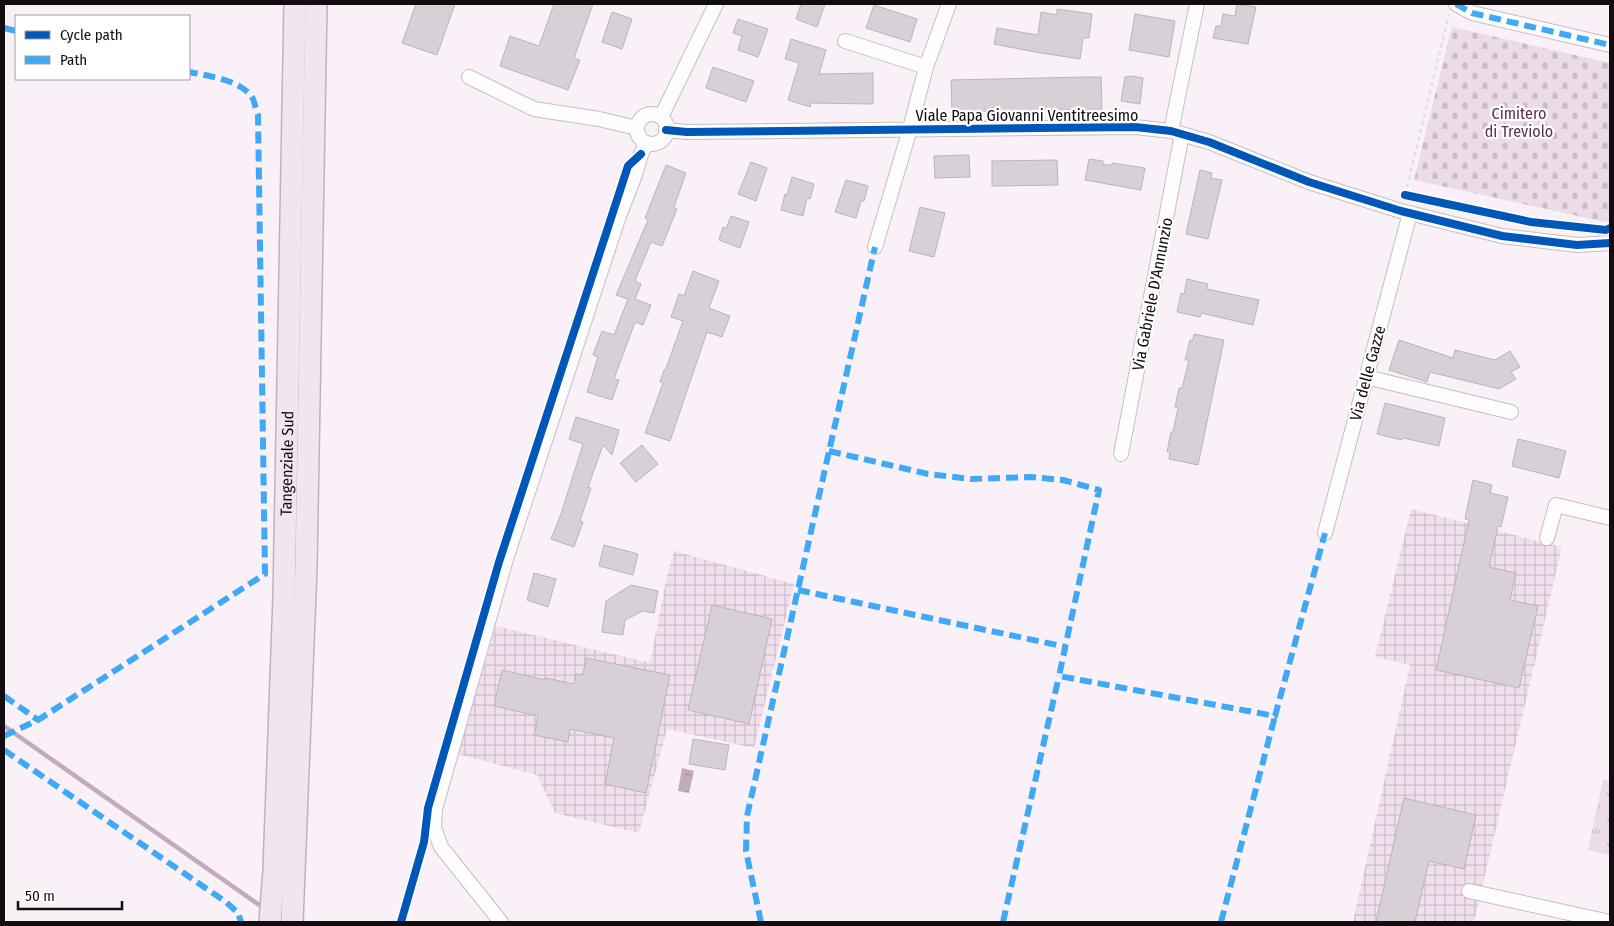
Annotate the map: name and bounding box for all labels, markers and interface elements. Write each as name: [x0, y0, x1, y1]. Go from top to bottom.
legend: [15, 15, 190, 80]
text: Cycle path: [60, 26, 123, 44]
text: Path: [60, 51, 87, 69]
park label: Cimitero di Treviolo: [1485, 104, 1553, 141]
street label: Viale Papa Giovanni Ventitreesimo: [915, 106, 1139, 125]
street label: Via Gabriele D'Annunzio: [1128, 216, 1177, 372]
street label: Via delle Gazze: [1346, 323, 1389, 423]
street label: Tangenziale Sud: [277, 411, 297, 516]
scale bar: [18, 878, 121, 910]
text: 50 m: [25, 887, 55, 905]

